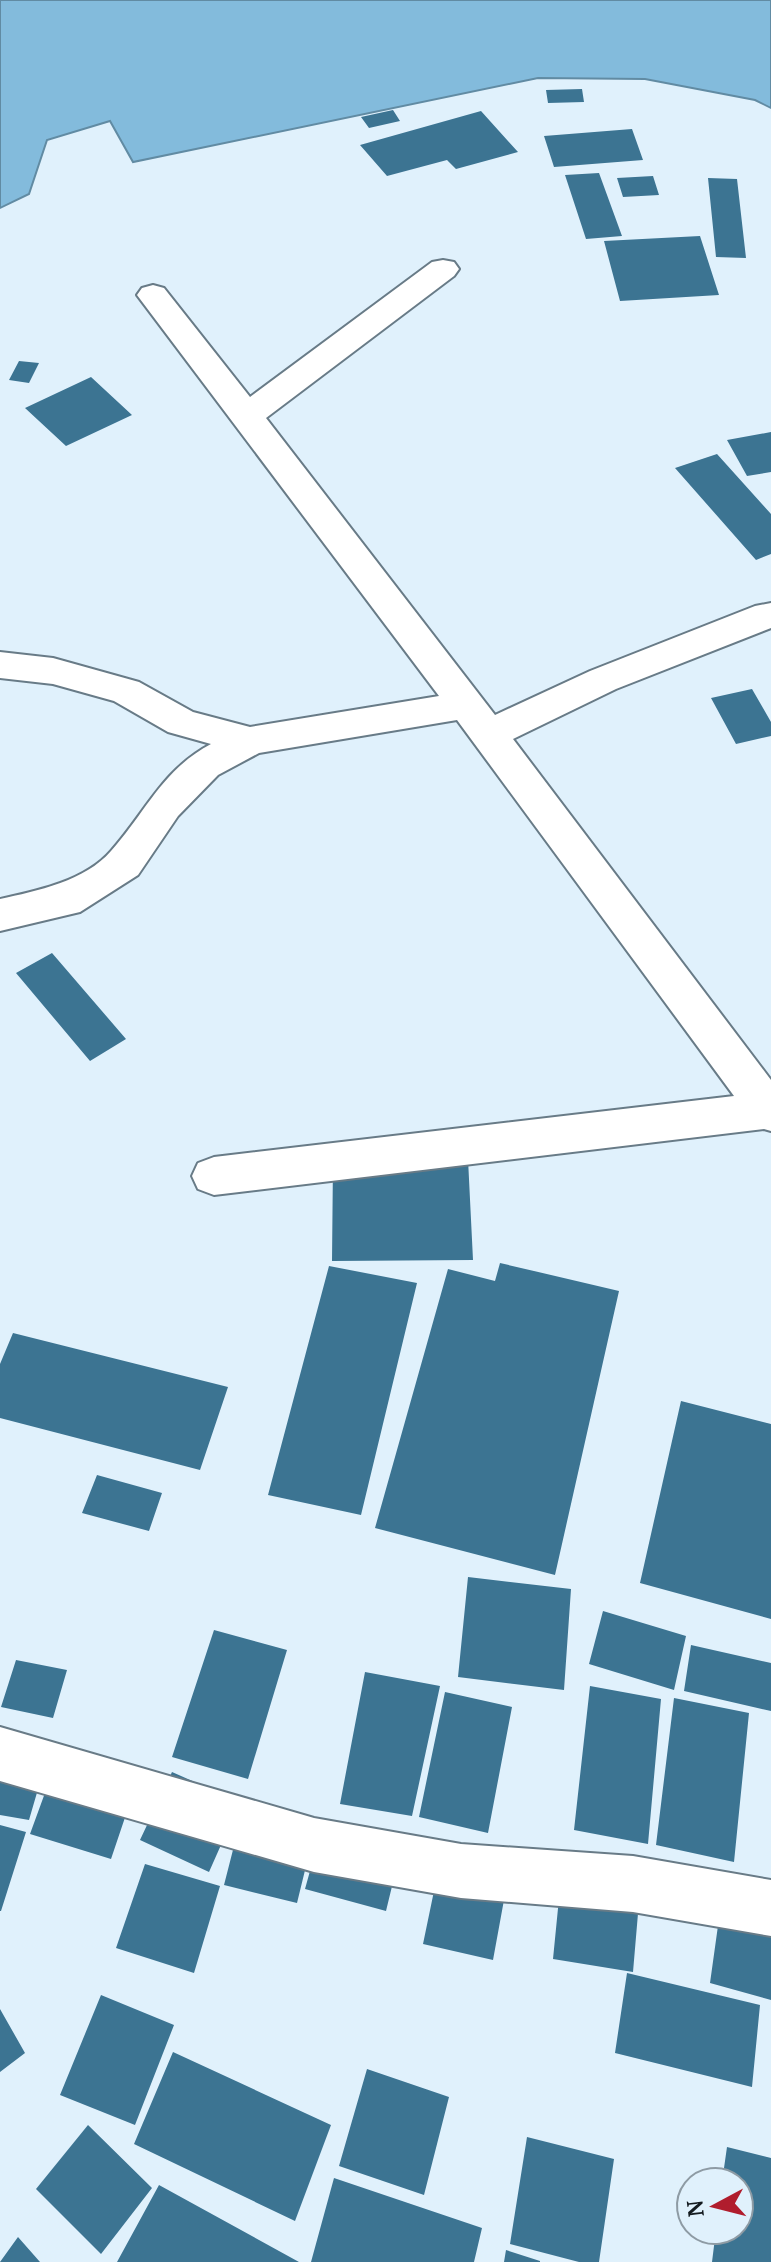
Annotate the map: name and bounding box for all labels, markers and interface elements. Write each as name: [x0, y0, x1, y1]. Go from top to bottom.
north arrow: [675, 2166, 755, 2246]
text: N: [679, 2198, 710, 2219]

